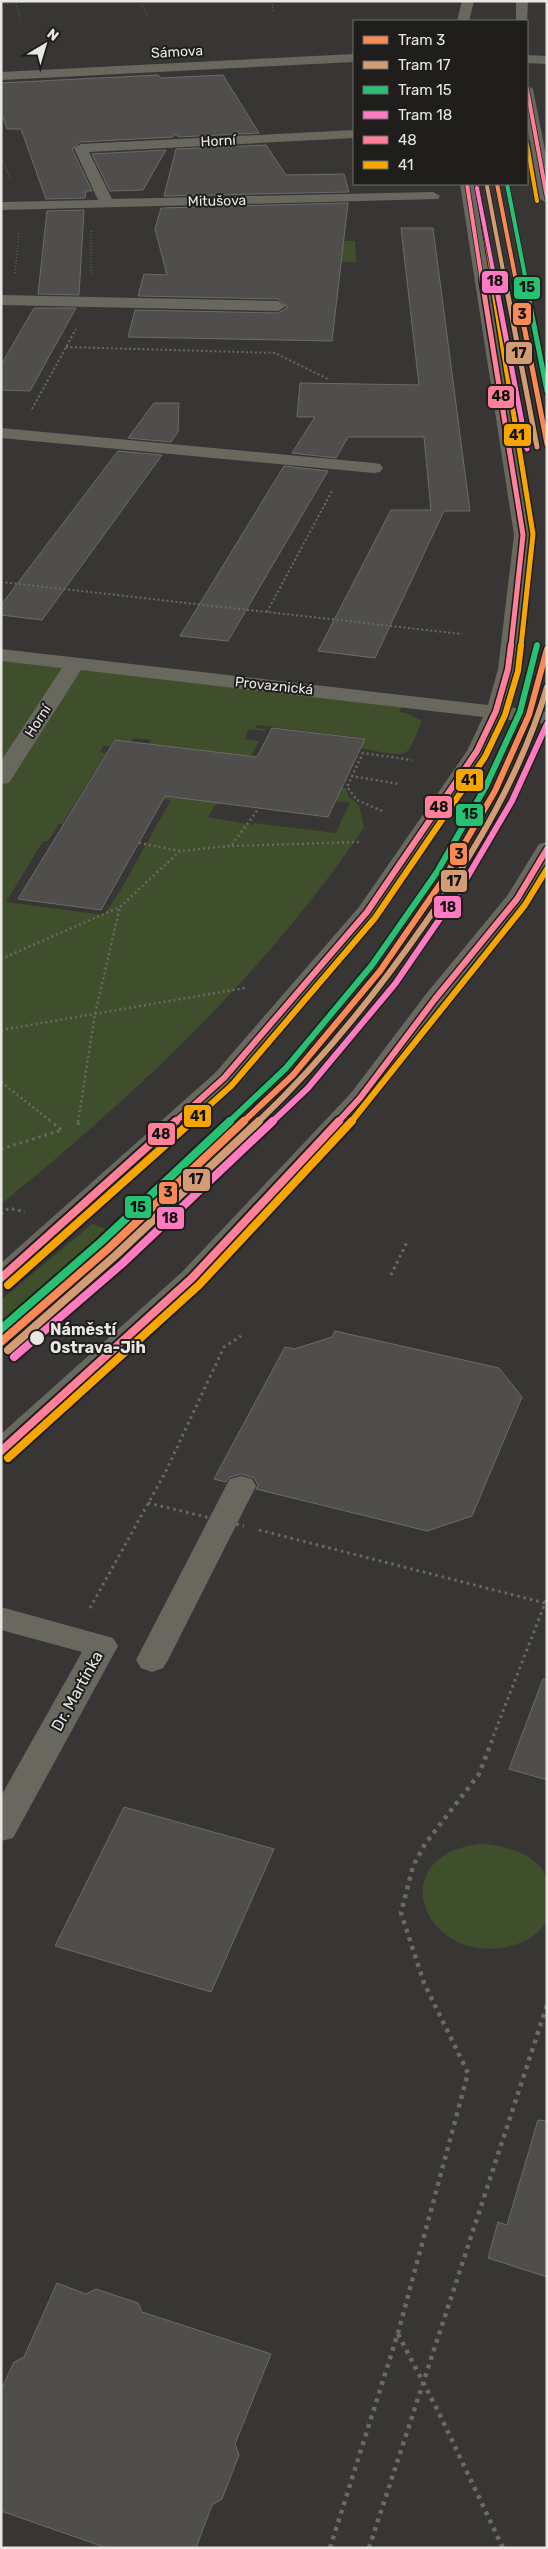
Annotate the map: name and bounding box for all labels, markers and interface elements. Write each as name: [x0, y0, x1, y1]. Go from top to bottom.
north arrow: [20, 20, 70, 70]
legend: [353, 20, 528, 185]
text: N: [43, 25, 62, 45]
text: Tram 3: [398, 31, 445, 49]
street label: Sámova: [151, 42, 203, 62]
text: Tram 17: [398, 56, 451, 74]
text: Tram 15: [398, 81, 452, 99]
text: Tram 18: [398, 106, 452, 124]
text: 48: [398, 131, 417, 149]
street label: Horní: [200, 132, 237, 150]
text: 41: [398, 156, 413, 174]
street label: Mitušova: [188, 192, 246, 210]
line badge: 18: [481, 270, 509, 294]
text: 18: [487, 273, 503, 290]
line badge: 15: [513, 276, 541, 300]
text: 15: [519, 279, 535, 296]
line badge: 3: [512, 302, 532, 326]
text: 3: [517, 306, 527, 323]
line badge: 17: [505, 341, 533, 365]
text: 17: [512, 345, 526, 362]
line badge: 48: [487, 385, 515, 409]
text: 48: [491, 388, 511, 405]
line badge: 41: [503, 423, 532, 447]
text: 41: [509, 427, 525, 444]
street label: Provaznická: [234, 673, 314, 699]
street label: Horní: [21, 701, 55, 740]
line badge: 41: [455, 768, 484, 792]
text: 41: [461, 772, 477, 789]
line badge: 48: [424, 795, 453, 819]
text: 48: [429, 799, 449, 816]
line badge: 15: [455, 803, 484, 827]
text: 15: [462, 806, 478, 823]
line badge: 3: [449, 842, 468, 866]
text: 3: [454, 846, 464, 863]
line badge: 17: [440, 869, 468, 893]
text: 17: [447, 873, 461, 890]
line badge: 18: [433, 895, 462, 919]
text: 18: [440, 899, 456, 916]
line badge: 41: [183, 1104, 212, 1128]
text: 41: [190, 1108, 206, 1125]
line badge: 48: [147, 1122, 176, 1146]
text: 48: [151, 1126, 171, 1143]
line badge: 17: [182, 1168, 211, 1192]
text: 17: [189, 1171, 203, 1188]
line badge: 3: [158, 1181, 178, 1205]
text: 3: [163, 1184, 173, 1201]
line badge: 15: [124, 1195, 152, 1219]
text: 15: [130, 1199, 146, 1216]
line badge: 18: [156, 1206, 185, 1230]
text: 18: [162, 1210, 178, 1227]
place label: Náměstí Ostrava-Jih: [50, 1320, 146, 1357]
marker: Náměstí Ostrava-Jih: [28, 1329, 46, 1347]
street label: Dr. Martínka: [47, 1648, 107, 1734]

